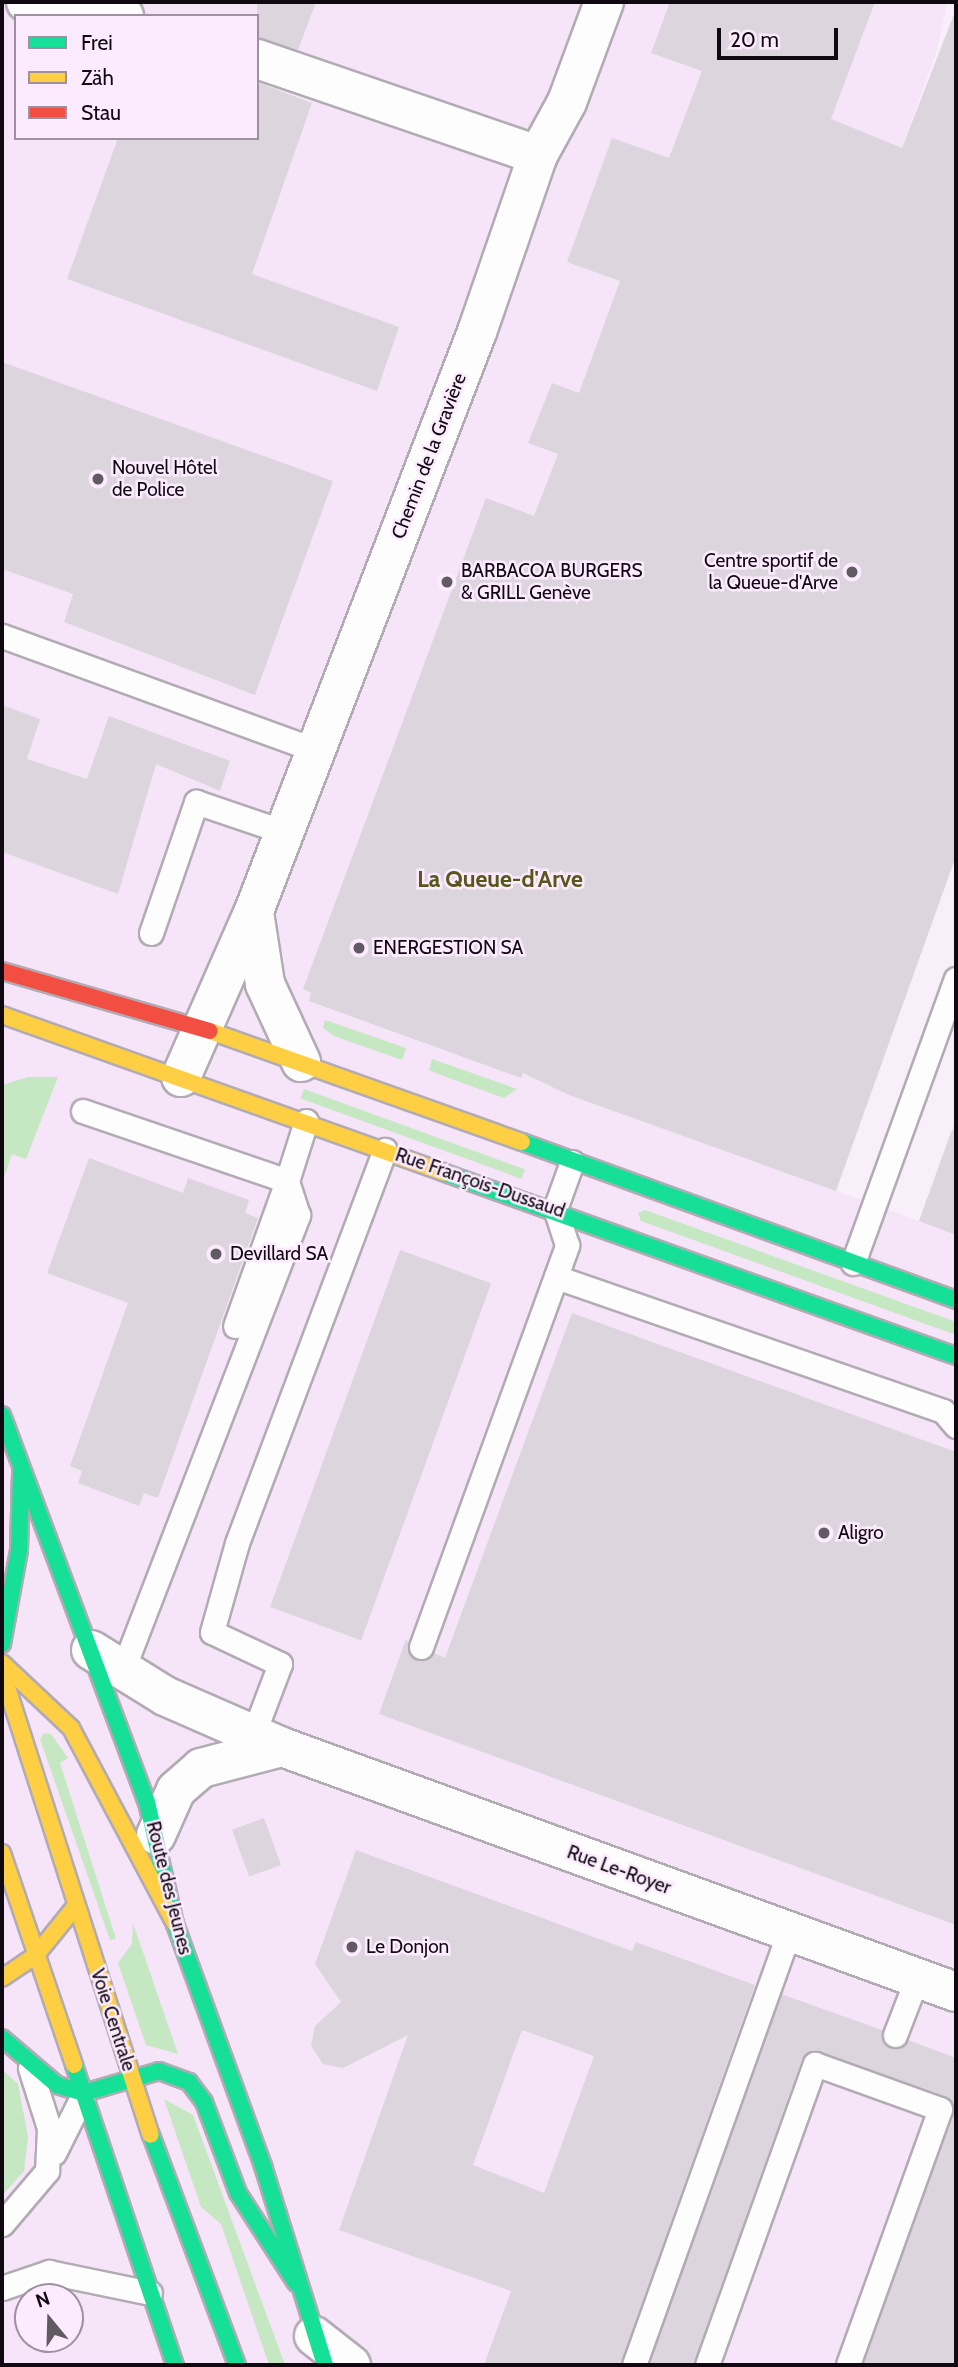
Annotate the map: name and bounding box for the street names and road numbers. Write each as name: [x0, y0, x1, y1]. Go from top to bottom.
street label: Chemin de la Gravière: [387, 370, 471, 542]
street label: Rue François-Dussaud: [392, 1143, 568, 1223]
street label: Route des Jeunes: [141, 1819, 197, 1957]
street label: Rue Le-Royer: [564, 1841, 674, 1899]
street label: Voie Centrale: [86, 1966, 140, 2074]

